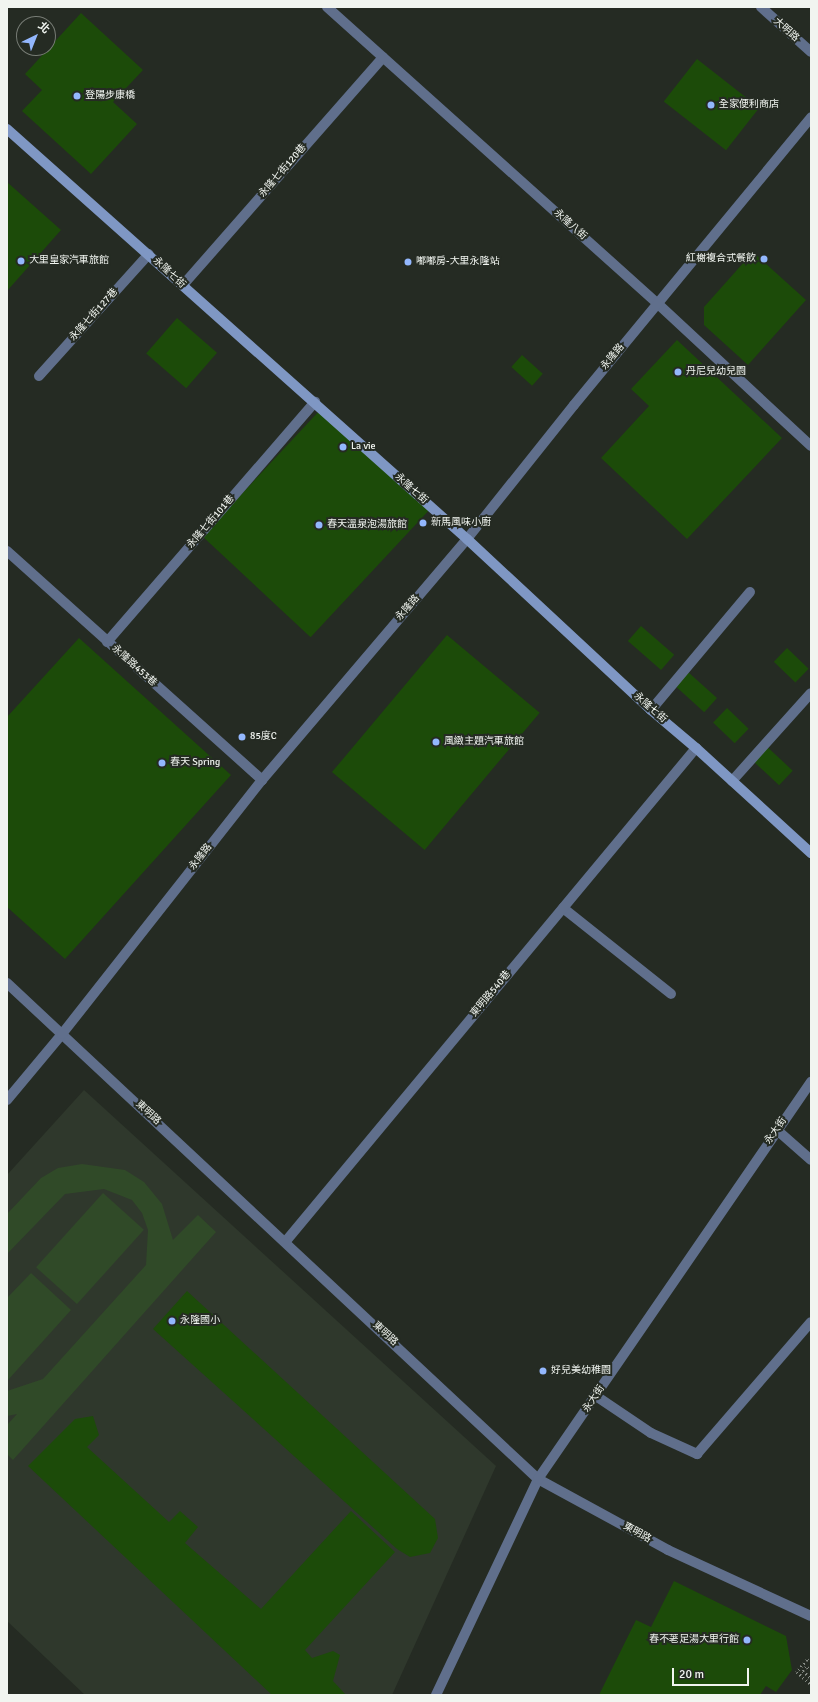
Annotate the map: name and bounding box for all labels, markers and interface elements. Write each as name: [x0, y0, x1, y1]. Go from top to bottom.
north arrow: [16, 16, 56, 56]
street label: 大明路: [771, 16, 801, 44]
text: 北: [35, 19, 52, 36]
place label: 登陽步康橋: [85, 90, 135, 102]
marker: 登陽步康橋: [72, 91, 82, 101]
place label: 全家便利商店: [719, 99, 779, 111]
marker: 全家便利商店: [706, 100, 716, 110]
street label: 永隆七街120巷: [257, 142, 309, 200]
street label: 永隆八街: [551, 207, 589, 243]
place label: 紅榭複合式餐飲: [686, 253, 756, 265]
marker: 紅榭複合式餐飲: [759, 254, 769, 264]
place label: 大里皇家汽車旅館: [29, 255, 109, 267]
street label: 永隆七街: [150, 255, 188, 291]
marker: 大里皇家汽車旅館: [16, 256, 26, 266]
place label: 嘟嘟房-大里永隆站: [416, 256, 499, 268]
marker: 嘟嘟房-大里永隆站: [403, 257, 413, 267]
street label: 永隆七街127巷: [67, 286, 121, 344]
street label: 永隆路: [599, 342, 627, 372]
place label: 丹尼兒幼兒園: [686, 366, 746, 378]
marker: 丹尼兒幼兒園: [673, 367, 683, 377]
place label: La vie: [351, 441, 376, 453]
marker: La vie: [338, 442, 348, 452]
street label: 永隆七街: [392, 471, 430, 507]
street label: 永隆七街101巷: [185, 493, 237, 551]
place label: 新馬風味小廚: [431, 517, 491, 529]
marker: 新馬風味小廚: [418, 518, 428, 528]
place label: 春天溫泉泡湯旅館: [327, 519, 407, 531]
marker: 春天溫泉泡湯旅館: [314, 520, 324, 530]
street label: 永隆路: [394, 593, 422, 623]
street label: 永隆路453巷: [109, 643, 159, 689]
street label: 永隆七街: [631, 690, 669, 726]
place label: 85度C: [250, 731, 277, 743]
marker: 85度C: [237, 732, 247, 742]
place label: 風緻主題汽車旅館: [444, 736, 524, 748]
marker: 風緻主題汽車旅館: [431, 737, 441, 747]
place label: 春天 Spring: [170, 757, 220, 769]
marker: 春天 Spring: [157, 758, 167, 768]
street label: 永隆路: [187, 841, 215, 873]
street label: 東明路540巷: [468, 969, 514, 1019]
street label: 東明路: [133, 1098, 163, 1128]
street label: 永大街: [762, 1115, 790, 1147]
place label: 永隆國小: [180, 1315, 220, 1327]
marker: 永隆國小: [167, 1316, 177, 1326]
street label: 東明路: [370, 1319, 400, 1349]
place label: 好兒美幼稚園: [551, 1365, 611, 1377]
marker: 好兒美幼稚園: [538, 1366, 548, 1376]
street label: 永大街: [581, 1383, 607, 1415]
street label: 東明路: [621, 1520, 653, 1546]
place label: 春不荖足湯大里行館: [649, 1634, 739, 1646]
marker: 春不荖足湯大里行館: [742, 1635, 752, 1645]
scale bar: [674, 1660, 751, 1686]
text: 20 m: [679, 1667, 704, 1682]

